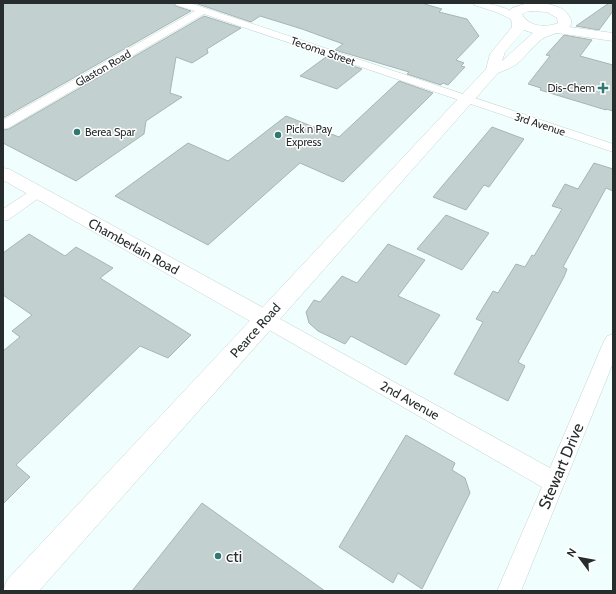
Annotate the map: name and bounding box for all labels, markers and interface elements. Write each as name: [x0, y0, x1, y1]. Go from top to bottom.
street label: Tecoma Street: [289, 33, 357, 69]
street label: Glaston Road: [73, 46, 133, 90]
place label: Dis-Chem: [548, 81, 595, 95]
marker: Dis-Chem: [598, 83, 608, 93]
street label: 3rd Avenue: [513, 109, 568, 139]
place label: Pick n Pay Express: [286, 122, 333, 149]
place label: Berea Spar: [85, 125, 136, 139]
marker: Berea Spar: [72, 127, 82, 137]
marker: Pick n Pay Express: [273, 130, 283, 140]
street label: Chamberlain Road: [86, 214, 182, 278]
street label: Pearce Road: [226, 299, 284, 361]
street label: 2nd Avenue: [377, 377, 443, 423]
street label: Stewart Drive: [534, 420, 588, 512]
north arrow: [560, 538, 600, 578]
text: N: [564, 546, 580, 560]
place label: cti: [226, 547, 242, 566]
marker: cti: [213, 551, 223, 561]

